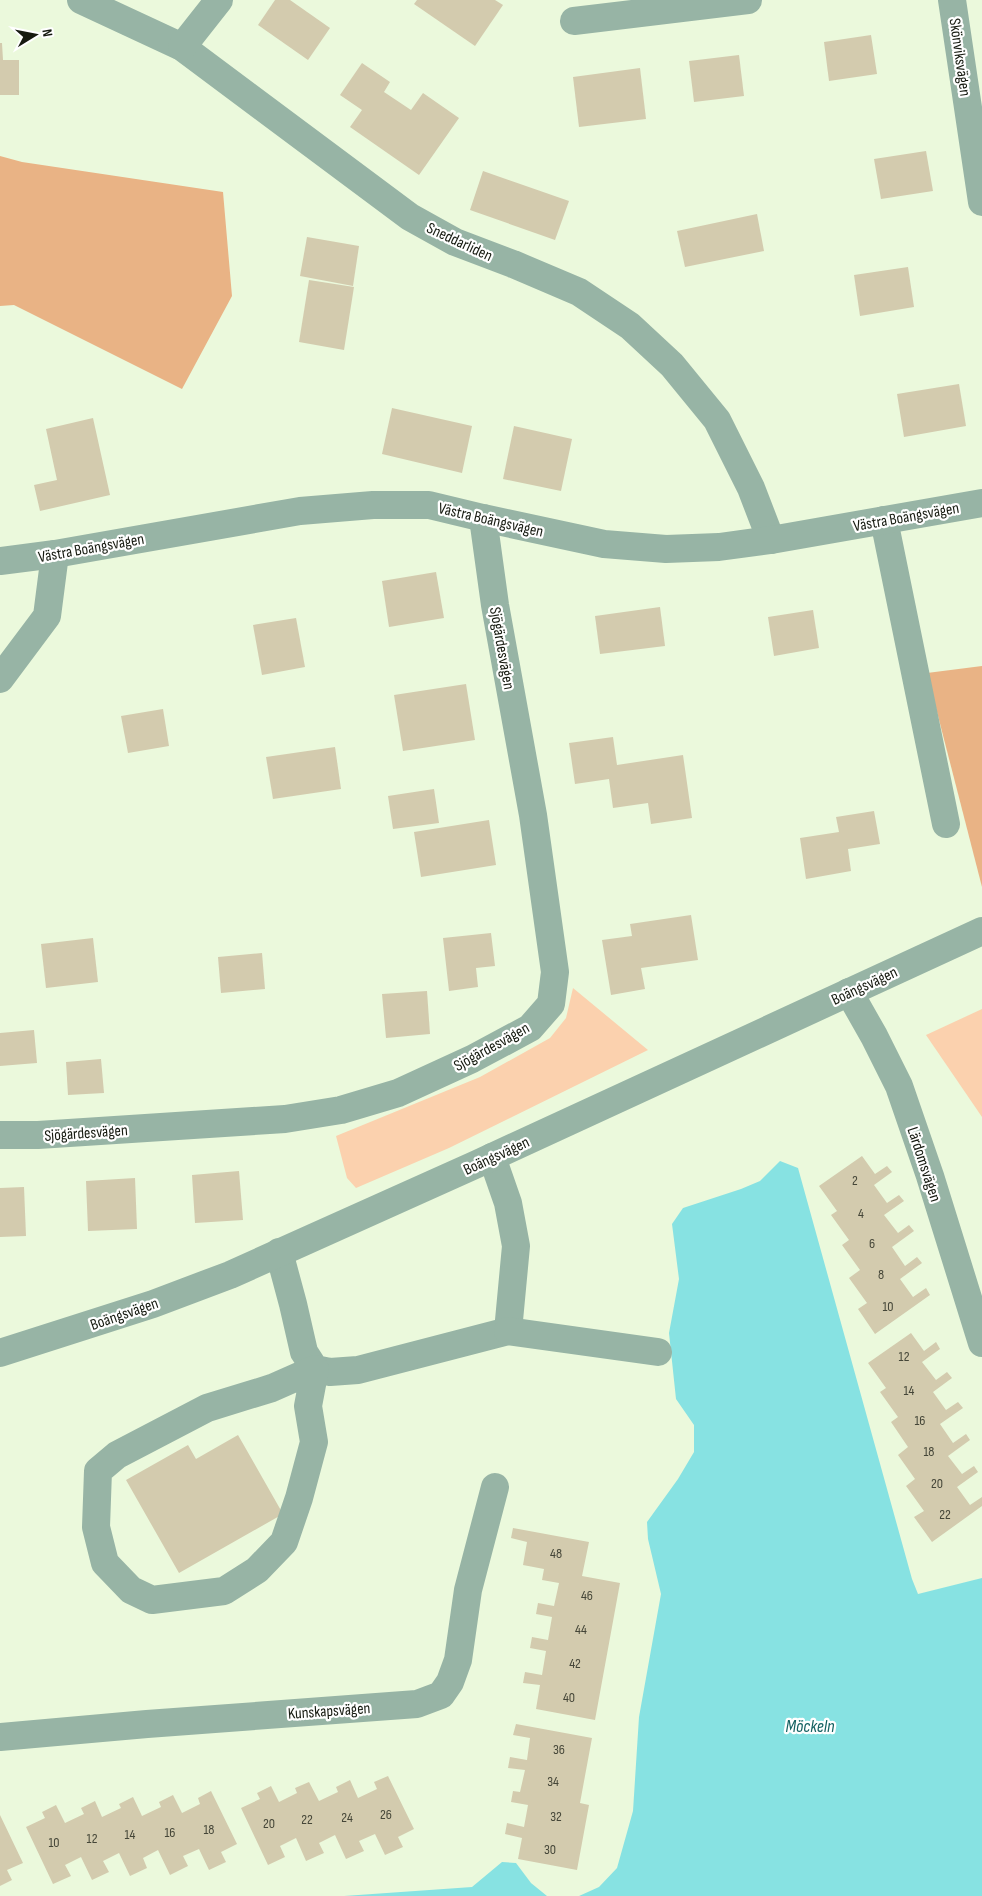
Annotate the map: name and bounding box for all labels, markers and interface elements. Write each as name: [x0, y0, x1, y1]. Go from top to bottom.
north arrow: [10, 10, 60, 60]
street label: Skönviksvägen: [945, 17, 974, 97]
text: N: [38, 28, 56, 38]
street label: Sneddarliden: [423, 219, 495, 266]
street label: Västra Boängsvägen: [436, 499, 545, 542]
street label: Västra Boängsvägen: [852, 499, 961, 536]
street label: Västra Boängsvägen: [37, 530, 146, 567]
street label: Sjögärdesvägen: [485, 605, 518, 691]
street label: Boängsvägen: [829, 963, 901, 1010]
street label: Sjögärdesvägen: [451, 1019, 533, 1076]
street label: Sjögärdesvägen: [44, 1121, 128, 1146]
street label: Lärdomsvägen: [903, 1125, 945, 1204]
street label: Boängsvägen: [461, 1133, 533, 1180]
house number: 2: [852, 1172, 858, 1189]
house number: 4: [858, 1205, 864, 1222]
house number: 6: [869, 1235, 875, 1252]
house number: 8: [878, 1266, 884, 1283]
street label: Boängsvägen: [88, 1294, 161, 1335]
house number: 10: [882, 1298, 894, 1315]
house number: 12: [899, 1348, 910, 1365]
house number: 14: [904, 1382, 915, 1399]
house number: 16: [914, 1412, 926, 1429]
house number: 18: [923, 1443, 935, 1460]
house number: 20: [931, 1475, 943, 1492]
house number: 22: [939, 1506, 951, 1523]
house number: 48: [550, 1545, 562, 1562]
house number: 46: [581, 1587, 593, 1604]
house number: 44: [575, 1621, 587, 1638]
house number: 42: [569, 1655, 581, 1672]
house number: 40: [563, 1689, 575, 1706]
street label: Kunskapsvägen: [287, 1699, 371, 1724]
water label: Möckeln: [785, 1716, 835, 1737]
house number: 36: [553, 1741, 565, 1758]
house number: 34: [547, 1773, 559, 1790]
house number: 26: [380, 1806, 392, 1823]
house number: 32: [550, 1808, 562, 1825]
house number: 24: [341, 1809, 353, 1826]
house number: 22: [301, 1811, 313, 1828]
house number: 20: [263, 1815, 275, 1832]
house number: 18: [203, 1821, 215, 1838]
house number: 16: [164, 1824, 176, 1841]
house number: 14: [125, 1826, 136, 1843]
house number: 12: [87, 1830, 98, 1847]
house number: 10: [48, 1834, 60, 1851]
house number: 30: [544, 1841, 556, 1858]

